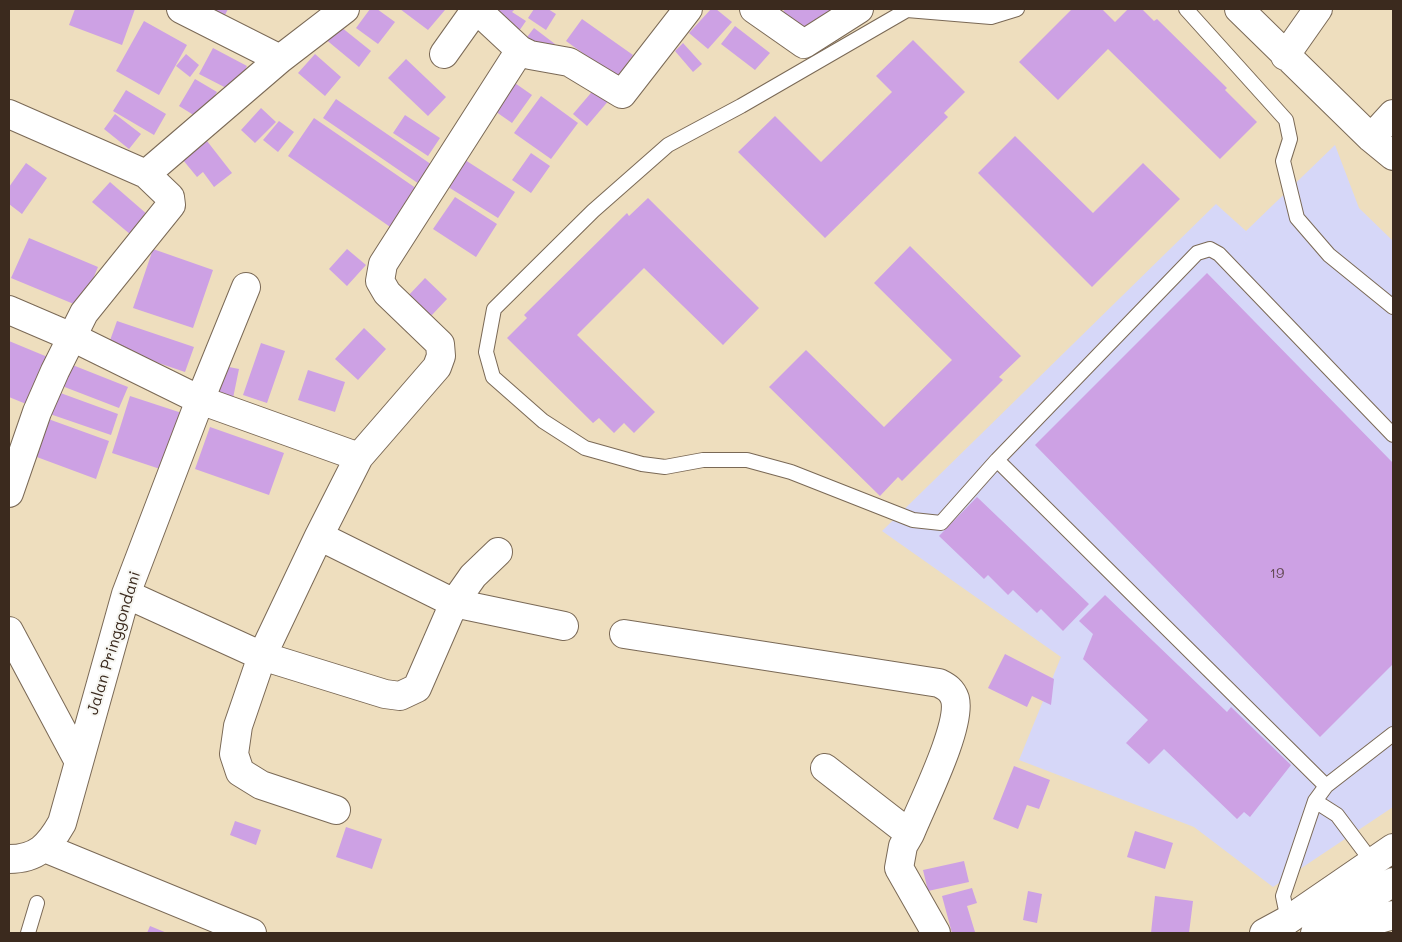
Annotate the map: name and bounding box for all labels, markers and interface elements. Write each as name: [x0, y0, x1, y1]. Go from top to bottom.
house number: 19: [1270, 566, 1284, 582]
street label: Jalan Pringgondani: [83, 569, 145, 717]

